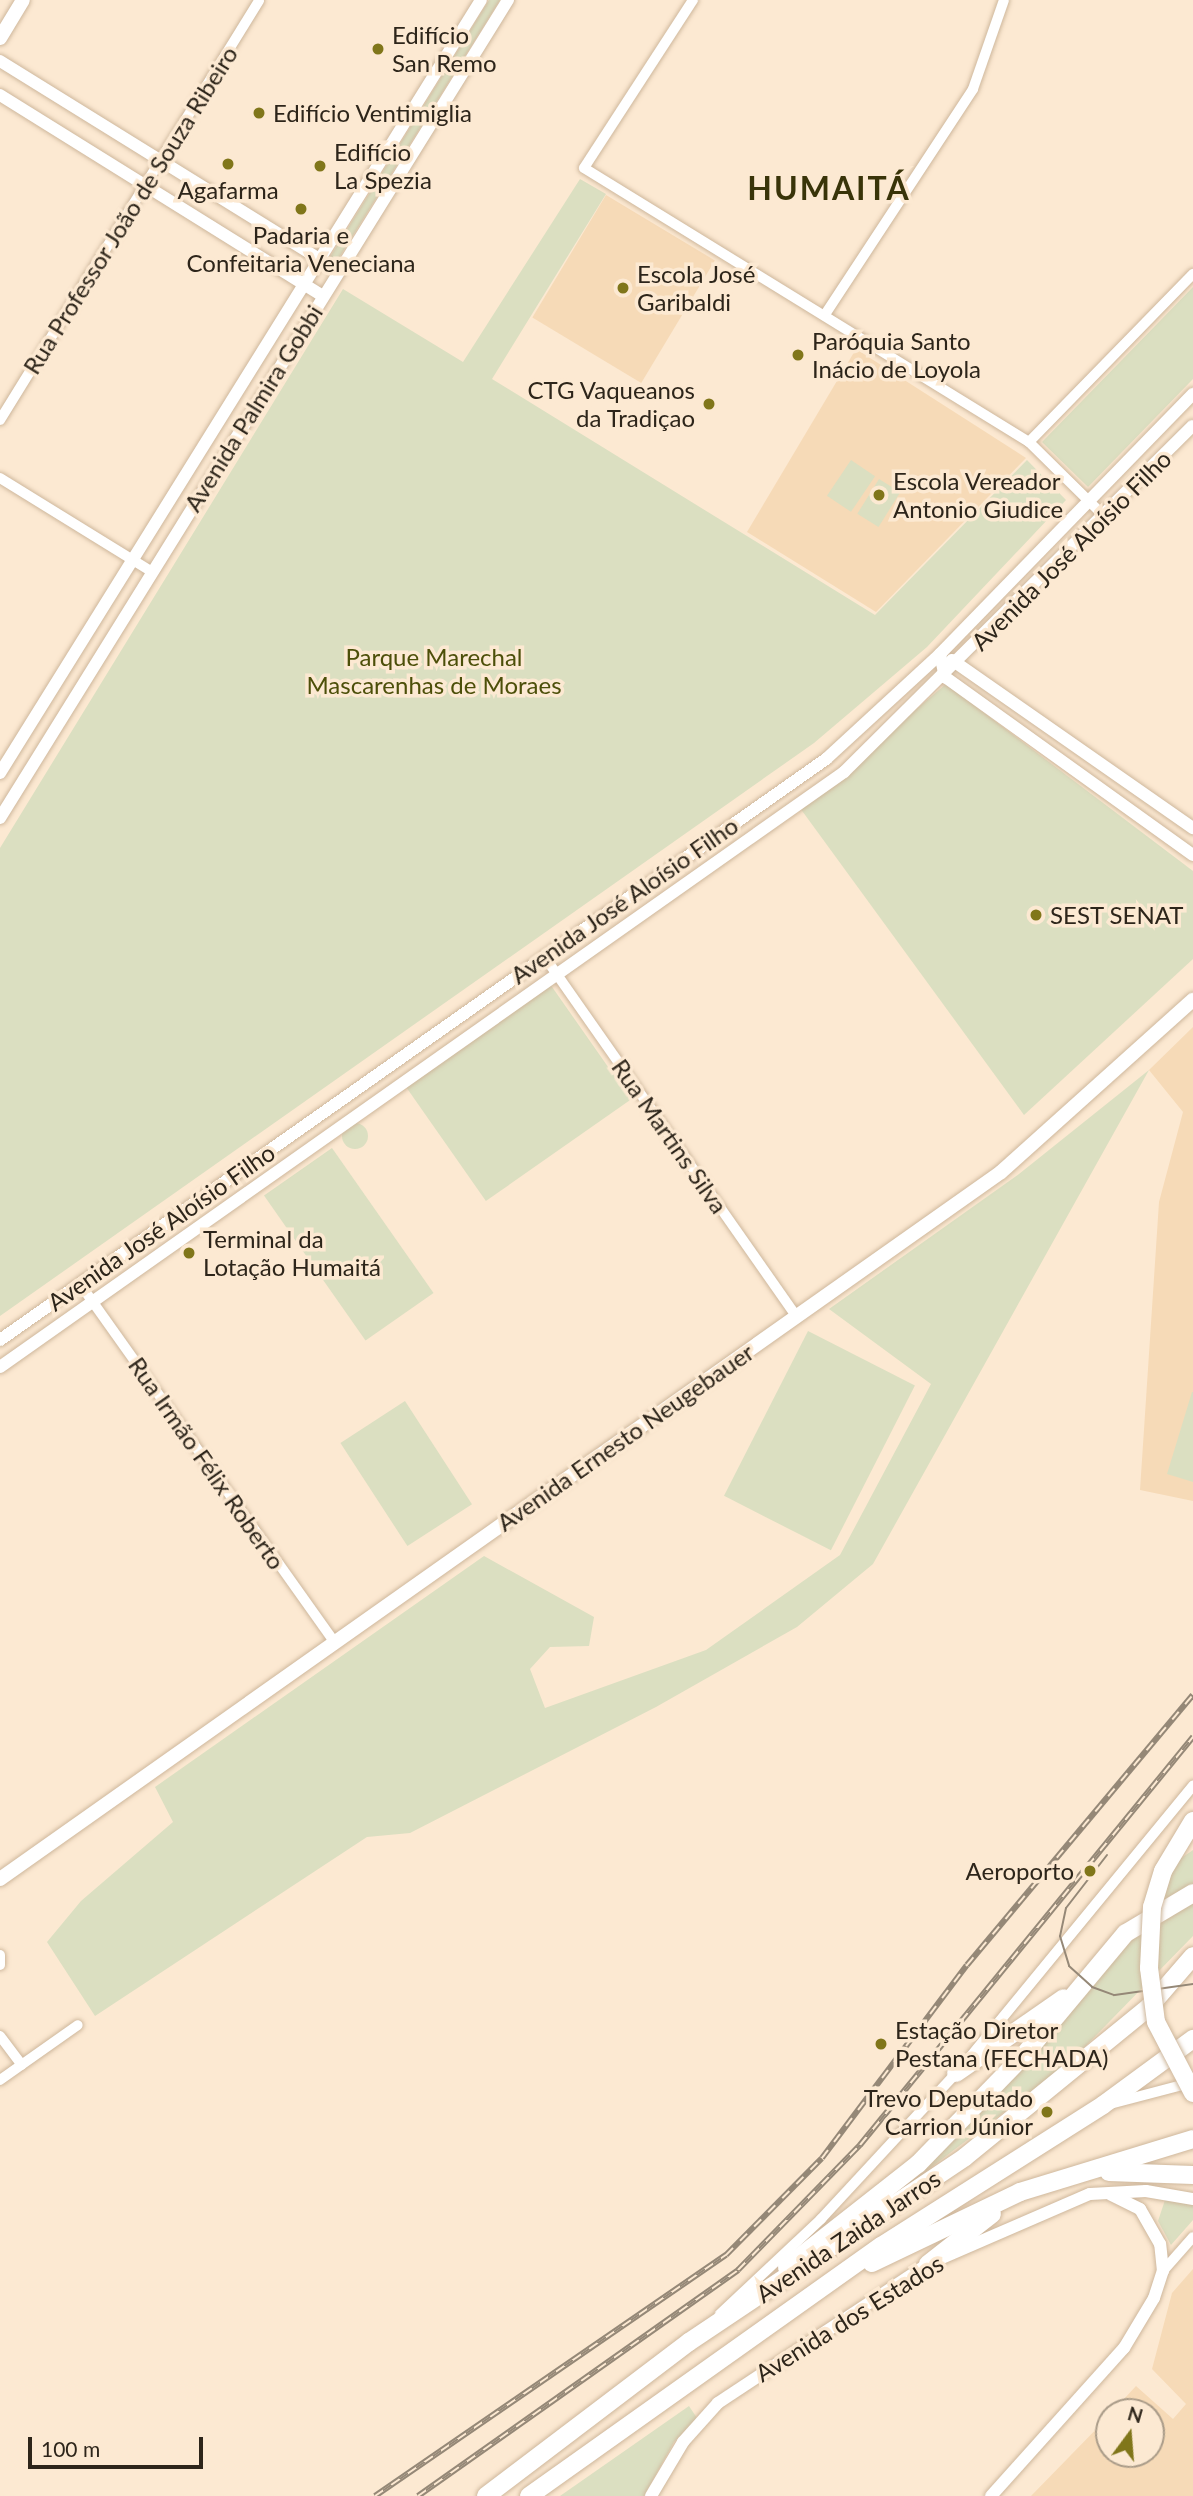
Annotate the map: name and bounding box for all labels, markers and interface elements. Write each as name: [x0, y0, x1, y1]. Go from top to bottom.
place label: Edifício San Remo: [392, 21, 497, 77]
street label: Rua Professor João de Souza Ribeiro: [17, 40, 243, 380]
marker: Edifício San Remo: [370, 41, 386, 57]
place label: Edifício Ventimiglia: [273, 99, 473, 127]
marker: Edifício Ventimiglia: [251, 105, 267, 121]
place label: Edifício La Spezia: [334, 138, 432, 194]
marker: Agafarma: [220, 156, 236, 172]
marker: Edifício La Spezia: [312, 158, 328, 174]
district label: HUMAITÁ: [748, 169, 910, 207]
place label: Agafarma: [177, 176, 279, 204]
marker: Padaria e Confeitaria Veneciana: [293, 201, 309, 217]
place label: Padaria e Confeitaria Veneciana: [186, 221, 416, 277]
place label: Escola José Garibaldi: [637, 260, 756, 316]
marker: Escola José Garibaldi: [615, 280, 631, 296]
street label: Avenida Palmira Gobbi: [178, 299, 328, 517]
place label: Paróquia Santo Inácio de Loyola: [812, 327, 981, 383]
marker: Paróquia Santo Inácio de Loyola: [790, 347, 806, 363]
place label: CTG Vaqueanos da Tradiçao: [527, 376, 695, 432]
marker: CTG Vaqueanos da Tradiçao: [701, 396, 717, 412]
street label: Avenida José Aloísio Filho: [965, 444, 1177, 656]
place label: Escola Vereador Antonio Giudice: [893, 467, 1063, 523]
marker: Escola Vereador Antonio Giudice: [871, 487, 887, 503]
park label: Parque Marechal Mascarenhas de Moraes: [306, 643, 562, 699]
street label: Avenida José Aloísio Filho: [504, 810, 744, 990]
place label: SEST SENAT: [1050, 901, 1184, 929]
marker: SEST SENAT: [1028, 907, 1044, 923]
street label: Rua Martins Silva: [606, 1053, 734, 1219]
street label: Avenida José Aloísio Filho: [41, 1137, 281, 1317]
place label: Terminal da Lotação Humaitá: [203, 1225, 381, 1281]
marker: Terminal da Lotação Humaitá: [181, 1245, 197, 1261]
street label: Avenida Ernesto Neugebauer: [491, 1337, 759, 1537]
street label: Rua Irmão Félix Roberto: [123, 1351, 291, 1575]
place label: Aeroporto: [966, 1857, 1074, 1885]
marker: Aeroporto: [1080, 1861, 1100, 1881]
place label: Estação Diretor Pestana (FECHADA): [895, 2016, 1108, 2072]
marker: Estação Diretor Pestana (FECHADA): [873, 2036, 889, 2052]
place label: Trevo Deputado Carrion Júnior: [864, 2084, 1033, 2140]
marker: Trevo Deputado Carrion Júnior: [1039, 2104, 1055, 2120]
street label: Avenida Zaida Jarros: [750, 2163, 946, 2309]
street label: Avenida dos Estados: [750, 2248, 948, 2388]
north arrow: [1095, 2398, 1165, 2468]
text: N: [1125, 2401, 1146, 2427]
scale bar: [32, 2422, 206, 2466]
text: 100 m: [41, 2436, 100, 2461]

